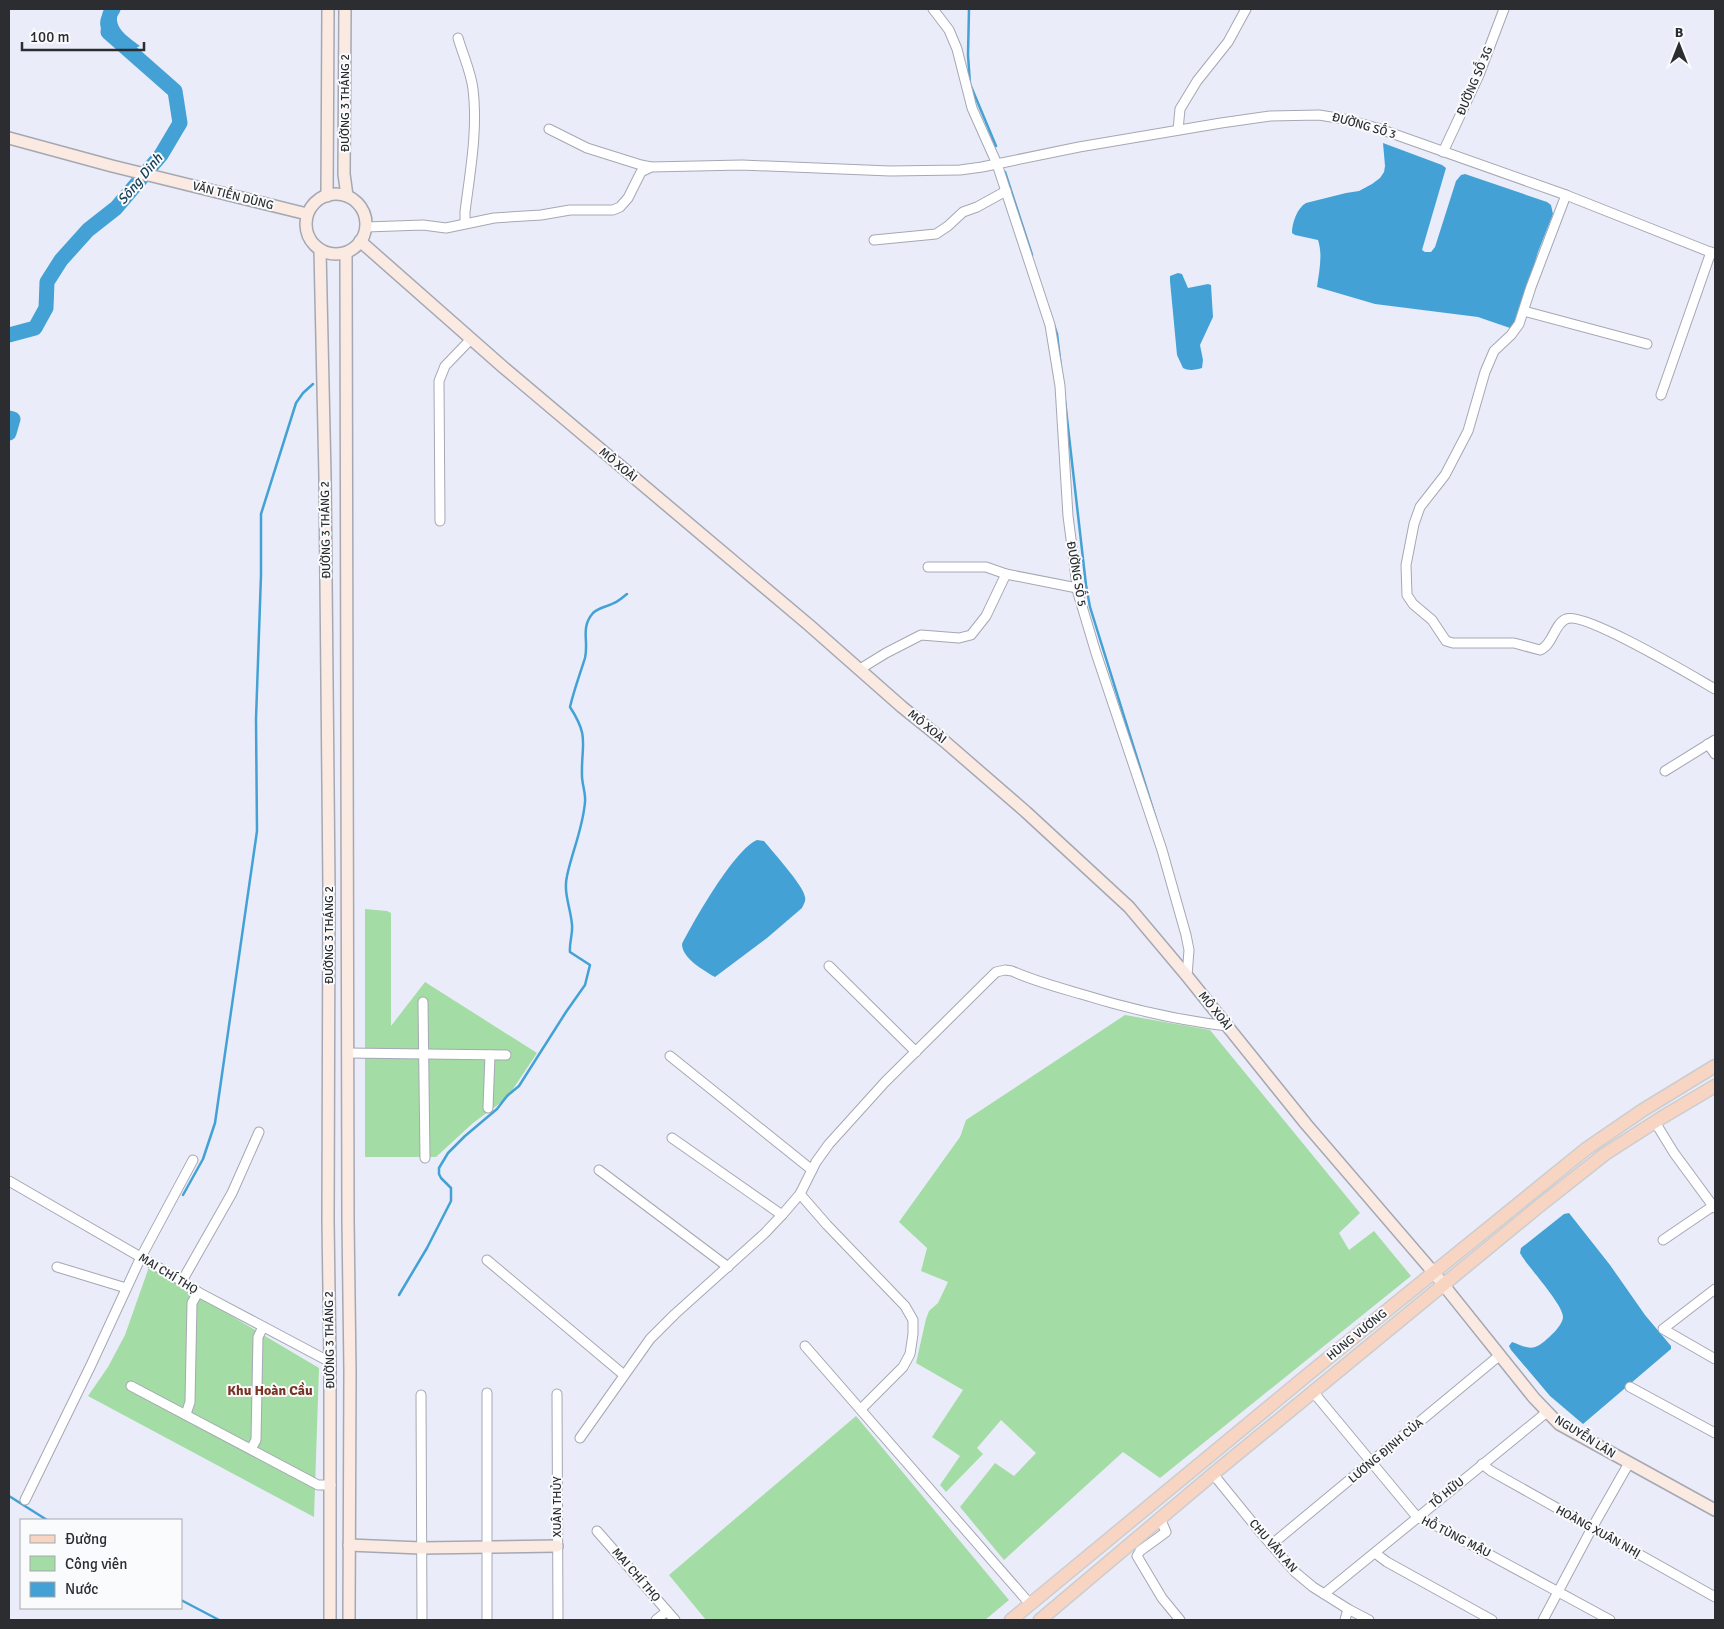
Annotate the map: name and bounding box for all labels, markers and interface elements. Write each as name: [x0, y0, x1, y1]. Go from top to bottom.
scale bar: [22, 20, 145, 52]
north arrow: [1654, 20, 1704, 70]
text: B: [1675, 24, 1684, 41]
text: 100 m: [30, 28, 70, 46]
street label: ĐƯỜNG SỐ 3G: [1452, 43, 1496, 118]
street label: ĐƯỜNG 3 THÁNG 2: [338, 54, 353, 152]
street label: ĐƯỜNG SỐ 3: [1330, 108, 1398, 142]
water label: Sông Dinh: [114, 150, 166, 208]
street label: VĂN TIẾN DŨNG: [191, 177, 276, 213]
street label: MÔ XOÀI: [596, 445, 640, 485]
street label: ĐƯỜNG 3 THÁNG 2: [318, 481, 334, 579]
street label: ĐƯỜNG SỐ 5: [1063, 540, 1091, 608]
street label: MÔ XOÀI: [905, 707, 949, 747]
street label: ĐƯỜNG 3 THÁNG 2: [322, 886, 337, 984]
street label: MÔ XOÀI: [1195, 989, 1235, 1033]
street label: MAI CHÍ THỌ: [136, 1250, 200, 1298]
street label: ĐƯỜNG 3 THÁNG 2: [322, 1291, 338, 1389]
street label: HÙNG VƯƠNG: [1324, 1306, 1390, 1364]
district label: Khu Hoàn Cầu: [227, 1382, 313, 1399]
street label: NGUYỄN LÂN: [1552, 1411, 1619, 1462]
street label: LƯƠNG ĐỊNH CỦA: [1346, 1415, 1427, 1487]
street label: TỐ HỮU: [1425, 1473, 1467, 1512]
street label: XUÂN THỦY: [550, 1477, 565, 1538]
street label: HOÀNG XUÂN NHỊ: [1553, 1503, 1643, 1561]
street label: HỒ TÙNG MẬU: [1419, 1511, 1494, 1561]
street label: CHU VĂN AN: [1246, 1516, 1300, 1576]
legend: [20, 1519, 182, 1609]
text: Đường: [65, 1530, 107, 1548]
street label: MAI CHÍ THỌ: [608, 1545, 664, 1605]
text: Công viên: [65, 1555, 128, 1573]
text: Nước: [65, 1580, 98, 1598]

